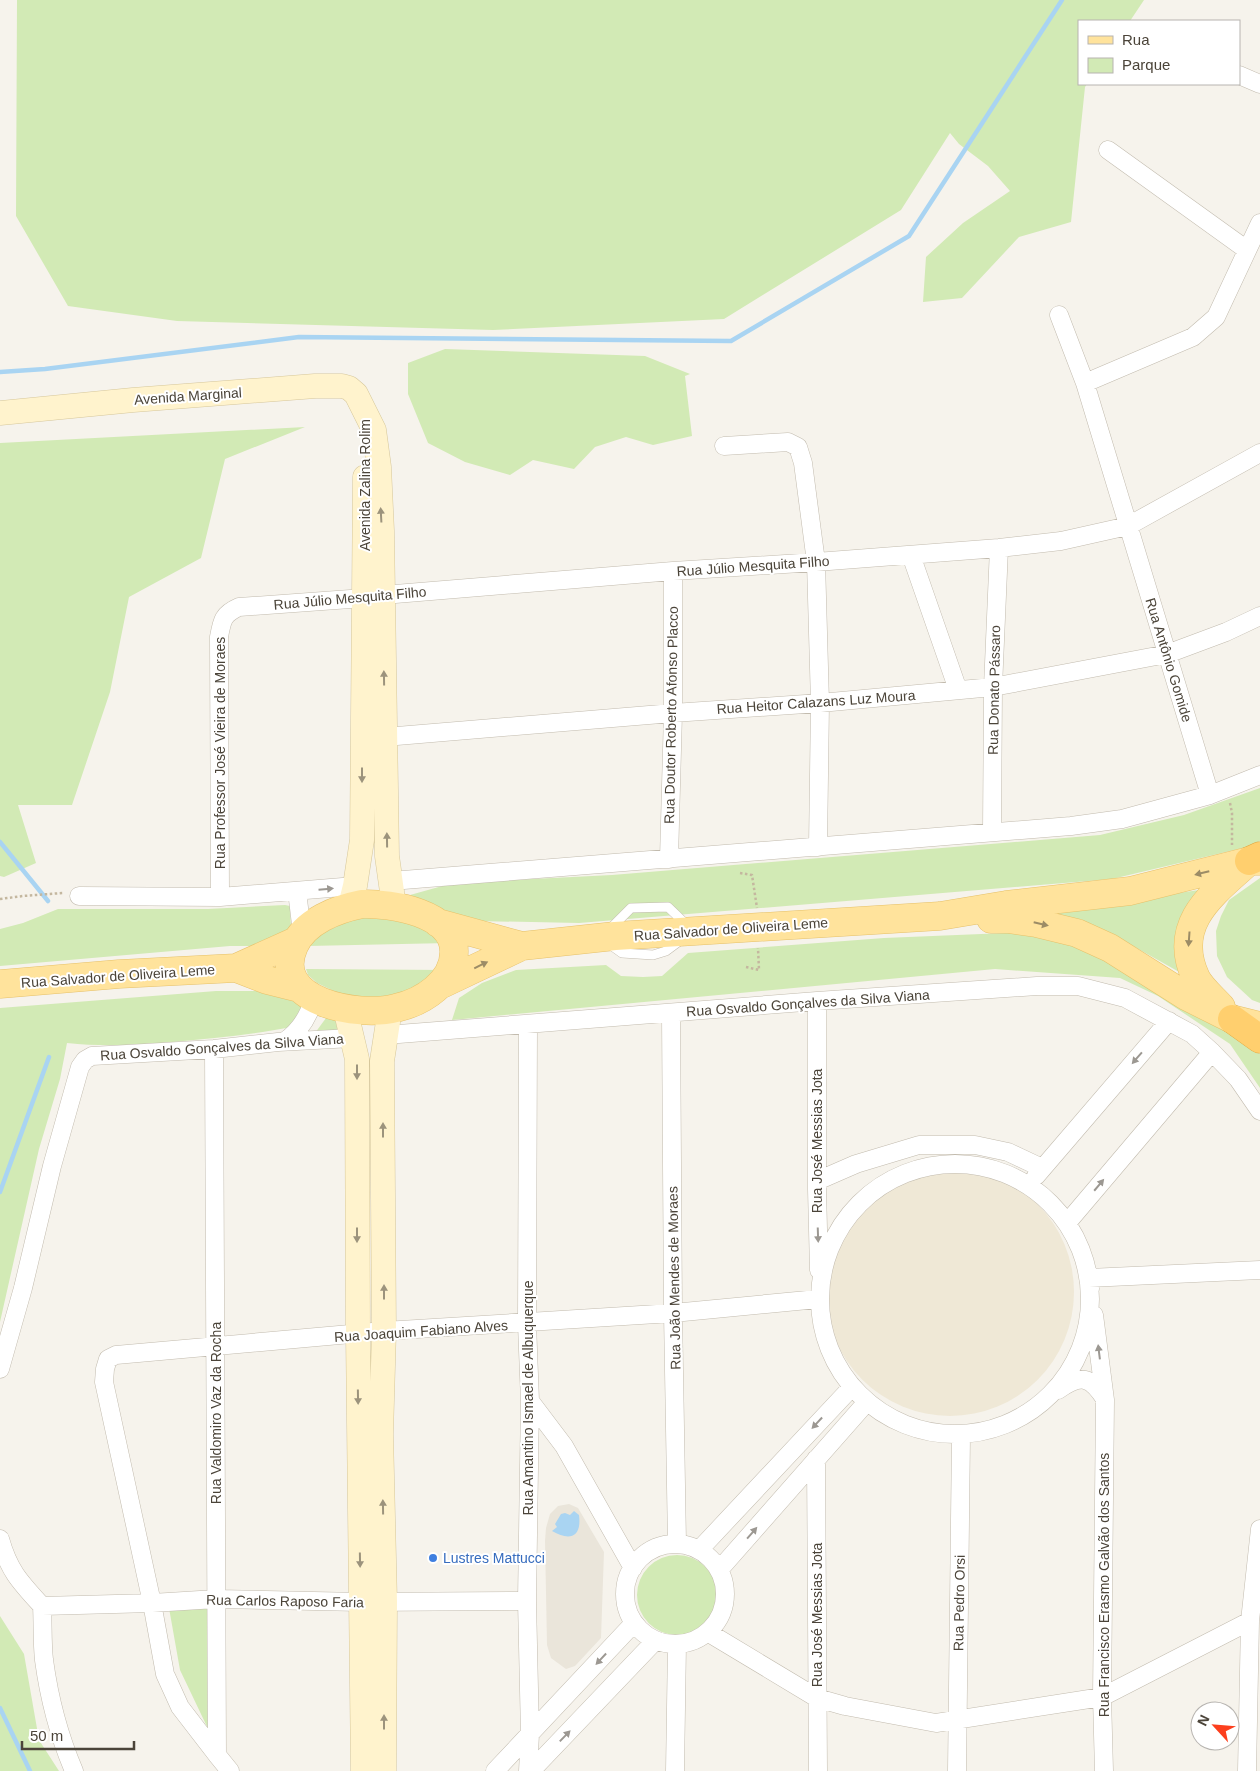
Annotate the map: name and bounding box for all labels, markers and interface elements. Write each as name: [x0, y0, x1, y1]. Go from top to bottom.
legend: [1078, 20, 1240, 85]
text: Rua: [1122, 31, 1150, 48]
text: Parque: [1122, 56, 1170, 73]
street label: Avenida Marginal: [134, 384, 242, 408]
street label: Avenida Zalina Rolim: [357, 419, 373, 551]
one-way arrow: [377, 507, 385, 523]
street label: Rua Júlio Mesquita Filho: [676, 553, 830, 579]
street label: Rua Júlio Mesquita Filho: [273, 583, 427, 613]
street label: Rua Antônio Gomide: [1142, 596, 1196, 724]
street label: Rua Doutor Roberto Afonso Placco: [661, 606, 681, 824]
street label: Rua Donato Pássaro: [985, 625, 1003, 755]
street label: Rua Professor José Vieira de Moraes: [212, 637, 228, 869]
one-way arrow: [380, 670, 388, 686]
street label: Rua Heitor Calazans Luz Moura: [716, 687, 916, 717]
one-way arrow: [358, 767, 366, 783]
one-way arrow: [382, 832, 390, 848]
one-way arrow: [1194, 869, 1209, 877]
one-way arrow: [318, 884, 334, 892]
street label: Rua Salvador de Oliveira Leme: [633, 914, 829, 944]
one-way arrow: [1033, 920, 1048, 928]
one-way arrow: [1185, 931, 1193, 947]
street label: Rua Salvador de Oliveira Leme: [20, 961, 216, 991]
one-way arrow: [474, 961, 488, 969]
street label: Rua Osvaldo Gonçalves da Silva Viana: [686, 986, 931, 1019]
street label: Rua Osvaldo Gonçalves da Silva Viana: [100, 1030, 345, 1063]
one-way arrow: [1132, 1052, 1143, 1064]
one-way arrow: [353, 1065, 361, 1081]
street label: Rua José Messias Jota: [809, 1068, 825, 1213]
one-way arrow: [379, 1122, 387, 1138]
one-way arrow: [1093, 1180, 1105, 1192]
street label: Rua João Mendes de Moraes: [664, 1186, 684, 1370]
one-way arrow: [353, 1227, 361, 1243]
one-way arrow: [815, 1227, 823, 1243]
street label: Rua Amantino Ismael de Albuquerque: [520, 1280, 536, 1516]
one-way arrow: [380, 1284, 388, 1300]
street label: Rua Joaquim Fabiano Alves: [333, 1317, 509, 1345]
street label: Rua Valdomiro Vaz da Rocha: [208, 1322, 224, 1504]
one-way arrow: [1095, 1343, 1103, 1359]
one-way arrow: [354, 1390, 362, 1406]
one-way arrow: [811, 1417, 823, 1429]
street label: Rua Francisco Erasmo Galvão dos Santos: [1096, 1453, 1112, 1717]
one-way arrow: [378, 1499, 386, 1515]
one-way arrow: [746, 1527, 757, 1540]
street label: Rua José Messias Jota: [809, 1542, 825, 1687]
place label: Lustres Mattucci: [443, 1550, 545, 1566]
one-way arrow: [357, 1552, 365, 1568]
marker: Lustres Mattucci: [427, 1552, 439, 1564]
street label: Rua Pedro Orsi: [950, 1555, 968, 1651]
street label: Rua Carlos Raposo Faria: [206, 1592, 364, 1610]
one-way arrow: [595, 1652, 607, 1664]
north arrow: [1190, 1701, 1240, 1751]
text: N: [1194, 1712, 1213, 1728]
one-way arrow: [380, 1714, 388, 1730]
scale bar: [22, 1718, 135, 1750]
text: 50 m: [30, 1727, 63, 1744]
one-way arrow: [559, 1730, 571, 1742]

